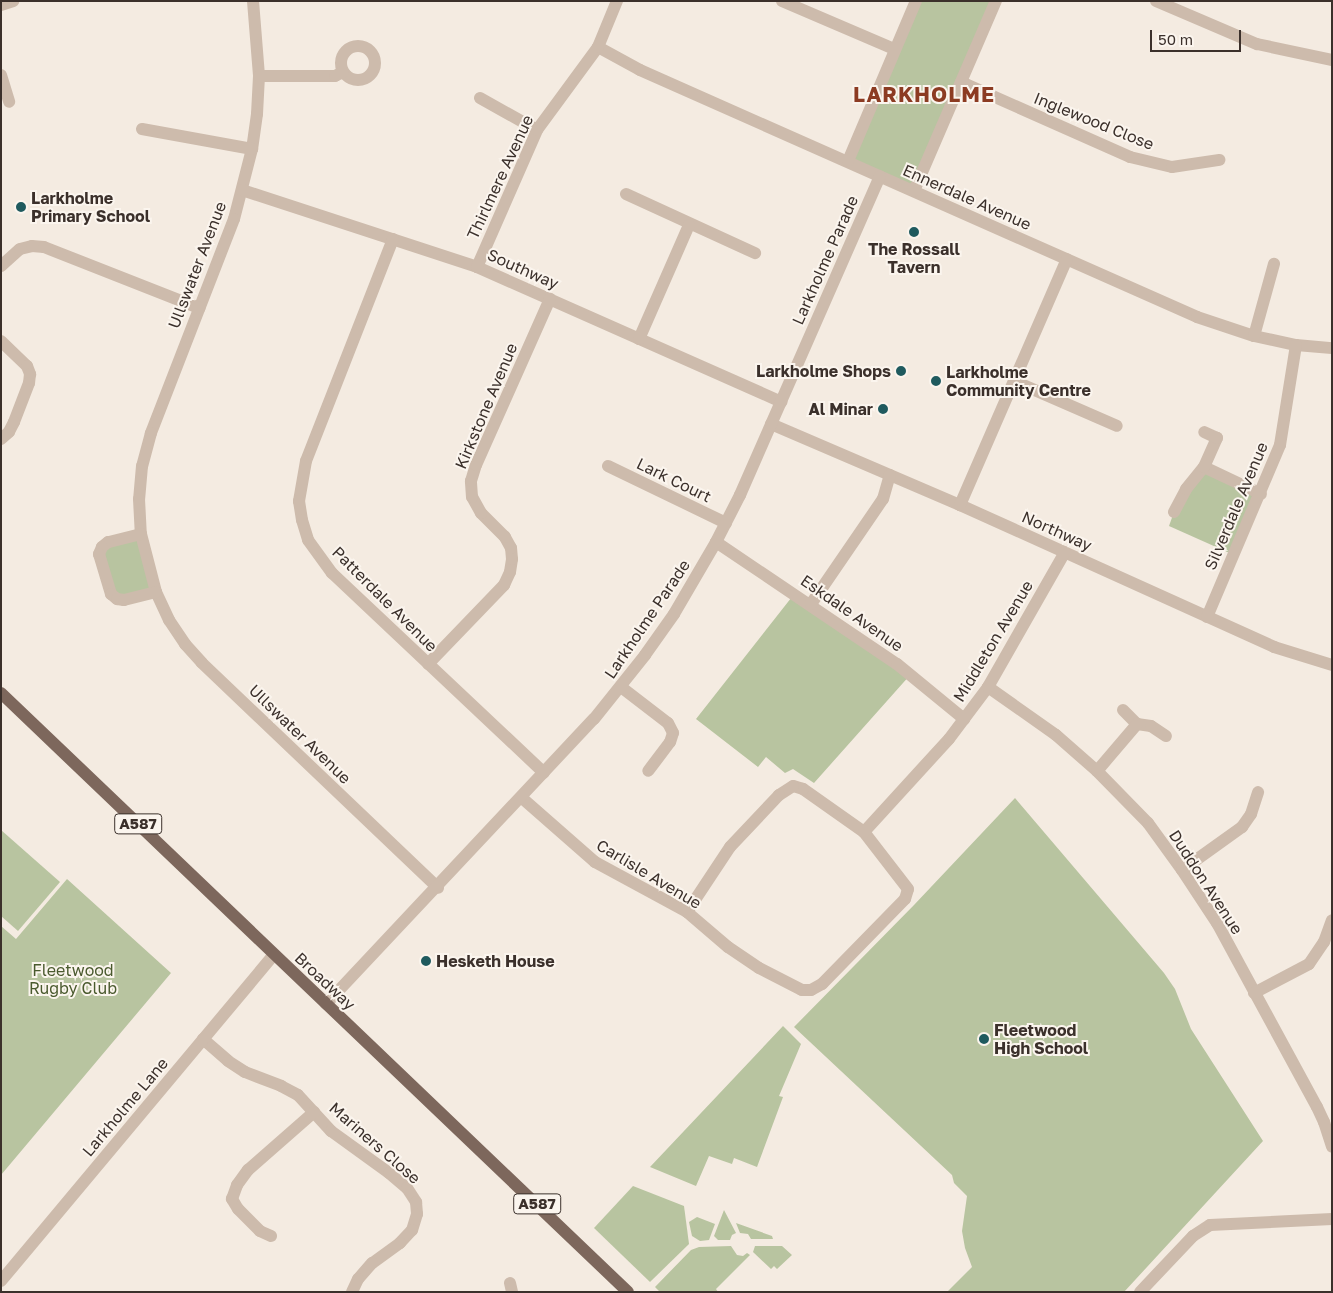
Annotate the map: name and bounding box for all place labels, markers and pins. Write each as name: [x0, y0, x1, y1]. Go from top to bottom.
place label: Larkholme Primary School: [31, 188, 150, 226]
marker: Larkholme Primary School: [15, 201, 27, 213]
marker: The Rossall Tavern: [908, 226, 920, 238]
place label: The Rossall Tavern: [868, 239, 960, 277]
place label: Larkholme Shops: [756, 361, 891, 381]
place label: Larkholme Community Centre: [946, 362, 1091, 400]
marker: Larkholme Shops: [895, 365, 907, 377]
marker: Larkholme Community Centre: [930, 375, 942, 387]
place label: Al Minar: [809, 399, 873, 419]
marker: Al Minar: [877, 403, 889, 415]
place label: Hesketh House: [436, 951, 555, 971]
marker: Hesketh House: [420, 955, 432, 967]
place label: Fleetwood High School: [994, 1020, 1088, 1058]
marker: Fleetwood High School: [978, 1033, 990, 1045]

